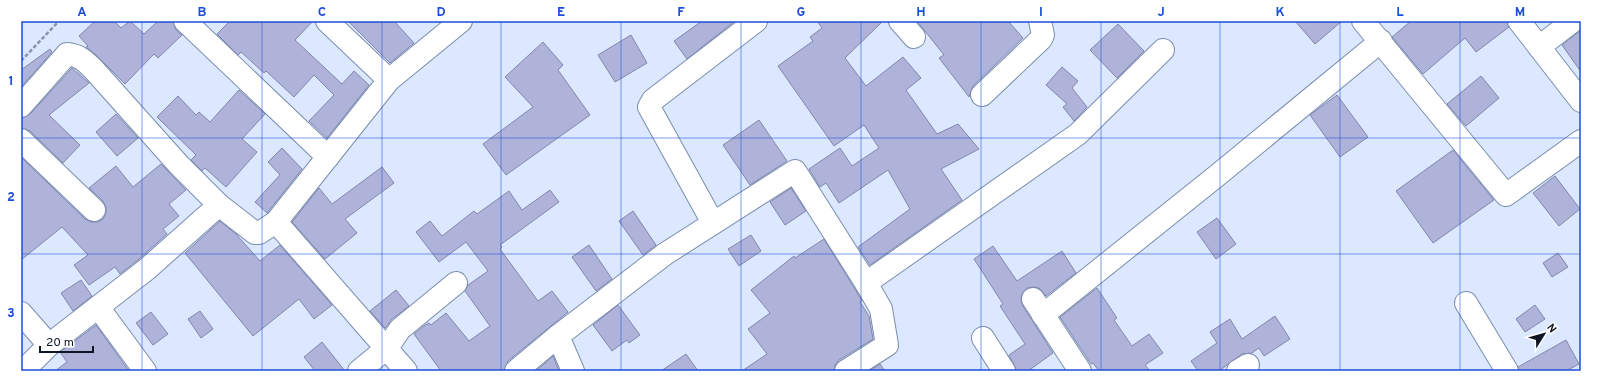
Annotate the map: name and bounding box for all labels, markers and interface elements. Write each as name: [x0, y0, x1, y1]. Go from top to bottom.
text: A: [77, 5, 87, 21]
text: B: [198, 5, 207, 21]
text: C: [318, 5, 326, 21]
text: D: [436, 5, 446, 21]
text: E: [557, 5, 565, 21]
text: F: [677, 5, 685, 21]
text: G: [797, 5, 806, 21]
text: H: [916, 5, 926, 21]
text: I: [1039, 5, 1043, 21]
text: J: [1157, 5, 1165, 21]
text: K: [1275, 5, 1285, 21]
text: L: [1396, 5, 1404, 21]
text: M: [1515, 5, 1525, 21]
text: 1: [8, 74, 14, 90]
text: 2: [7, 190, 15, 206]
text: 3: [7, 306, 15, 322]
north arrow: [1524, 314, 1564, 354]
text: N: [1543, 321, 1559, 336]
scale bar: [40, 328, 93, 354]
text: 20 m: [46, 335, 74, 351]

